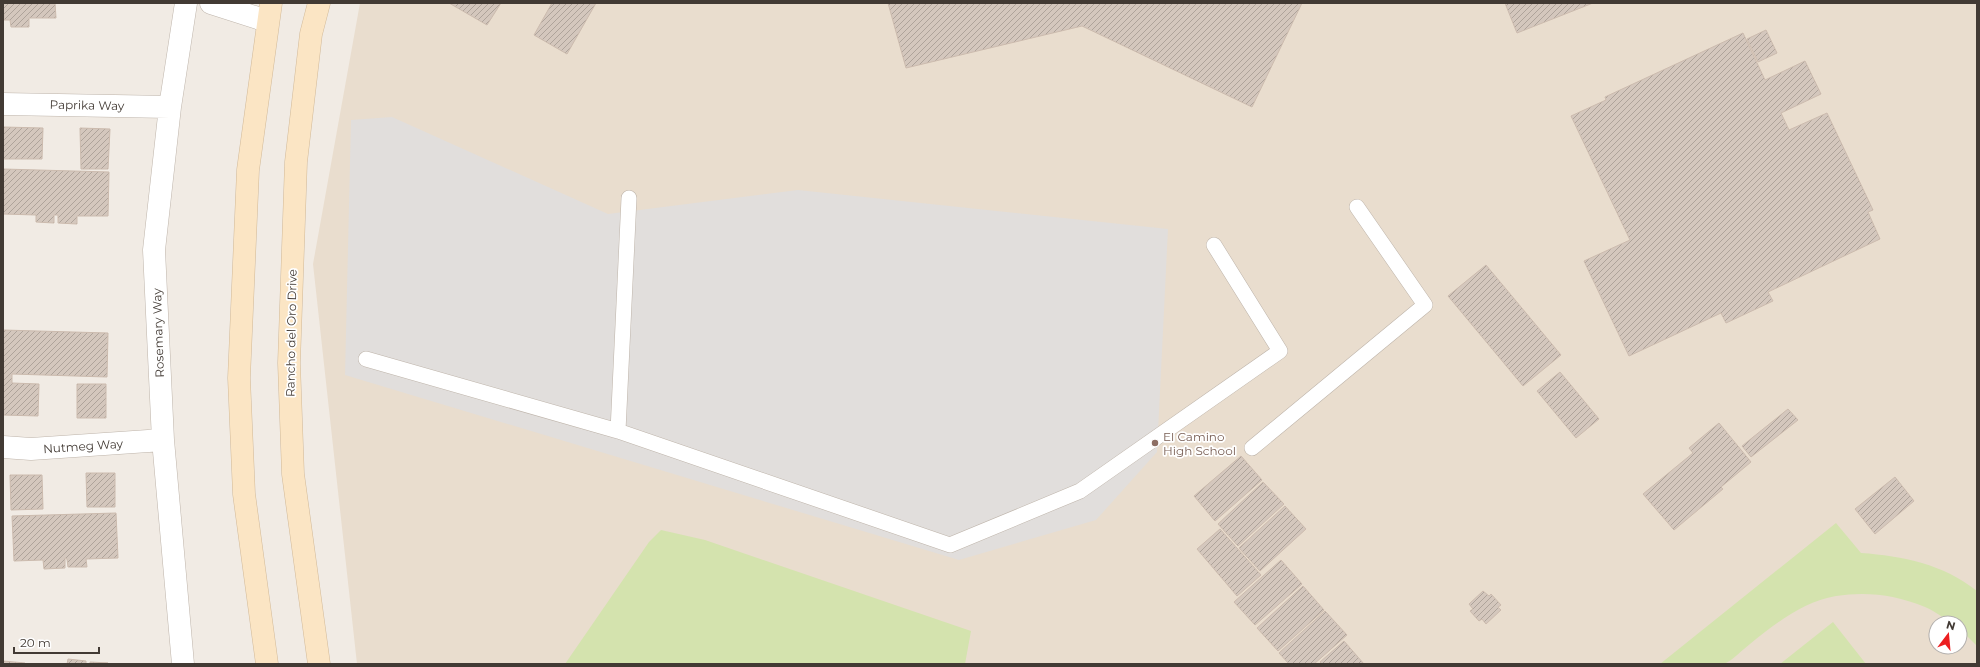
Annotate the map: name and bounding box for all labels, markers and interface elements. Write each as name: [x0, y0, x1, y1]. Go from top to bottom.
street label: Paprika Way: [49, 97, 125, 113]
street label: Rancho del Oro Drive: [282, 269, 300, 397]
street label: Rosemary Way: [149, 288, 167, 378]
place label: El Camino High School: [1163, 429, 1236, 458]
street label: Nutmeg Way: [43, 436, 124, 456]
marker: El Camino High School: [1150, 438, 1160, 448]
north arrow: [1928, 615, 1968, 655]
text: N: [1945, 617, 1957, 633]
scale bar: [14, 629, 99, 655]
text: 20 m: [20, 635, 51, 650]

